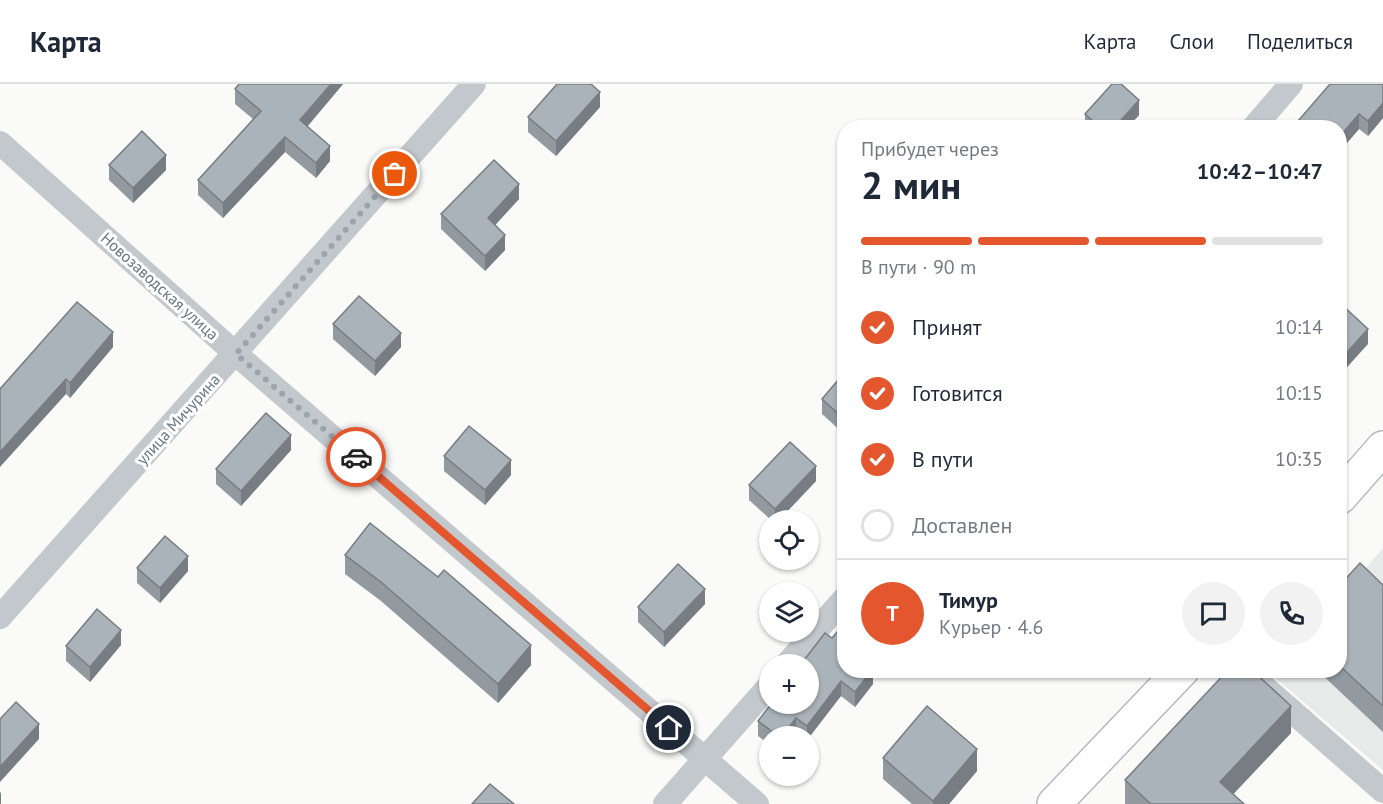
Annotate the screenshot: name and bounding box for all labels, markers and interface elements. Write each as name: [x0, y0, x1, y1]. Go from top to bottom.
text: Карта: [30, 23, 102, 60]
text: Карта: [1083, 28, 1136, 55]
text: Слои: [1169, 28, 1214, 55]
text: Поделиться: [1247, 28, 1353, 55]
text: Прибудет через: [861, 136, 999, 162]
pin: [369, 148, 420, 199]
icon: bag: [378, 157, 411, 190]
text: 10:42–10:47: [1197, 157, 1323, 185]
text: 2 мин: [861, 159, 961, 210]
street label: Новозаводская улица: [97, 228, 223, 344]
text: В пути · 90 m: [861, 254, 976, 280]
icon: check: [861, 311, 894, 344]
text: Принят: [912, 313, 982, 341]
text: 10:14: [1275, 314, 1323, 340]
street label: улица Мичурина: [132, 369, 224, 469]
icon: check: [861, 377, 894, 410]
text: Готовится: [912, 379, 1003, 407]
text: 10:15: [1275, 380, 1323, 406]
courier: [326, 427, 386, 487]
icon: car: [340, 441, 373, 474]
icon: check: [861, 443, 894, 476]
text: В пути: [912, 445, 974, 473]
text: 10:35: [1275, 446, 1323, 472]
map controls: [759, 510, 819, 786]
button: locate: [759, 510, 819, 570]
text: Доставлен: [912, 511, 1012, 539]
button: layers: [759, 582, 819, 642]
button: chat: [1182, 582, 1245, 645]
button: phone: [1260, 582, 1323, 645]
text: Тимур: [939, 586, 998, 614]
text: Т: [886, 599, 899, 627]
text: Курьер · 4.6: [939, 614, 1043, 640]
button: +: [759, 654, 819, 714]
pin: [643, 702, 694, 753]
icon: home: [652, 711, 685, 744]
button: −: [759, 726, 819, 786]

